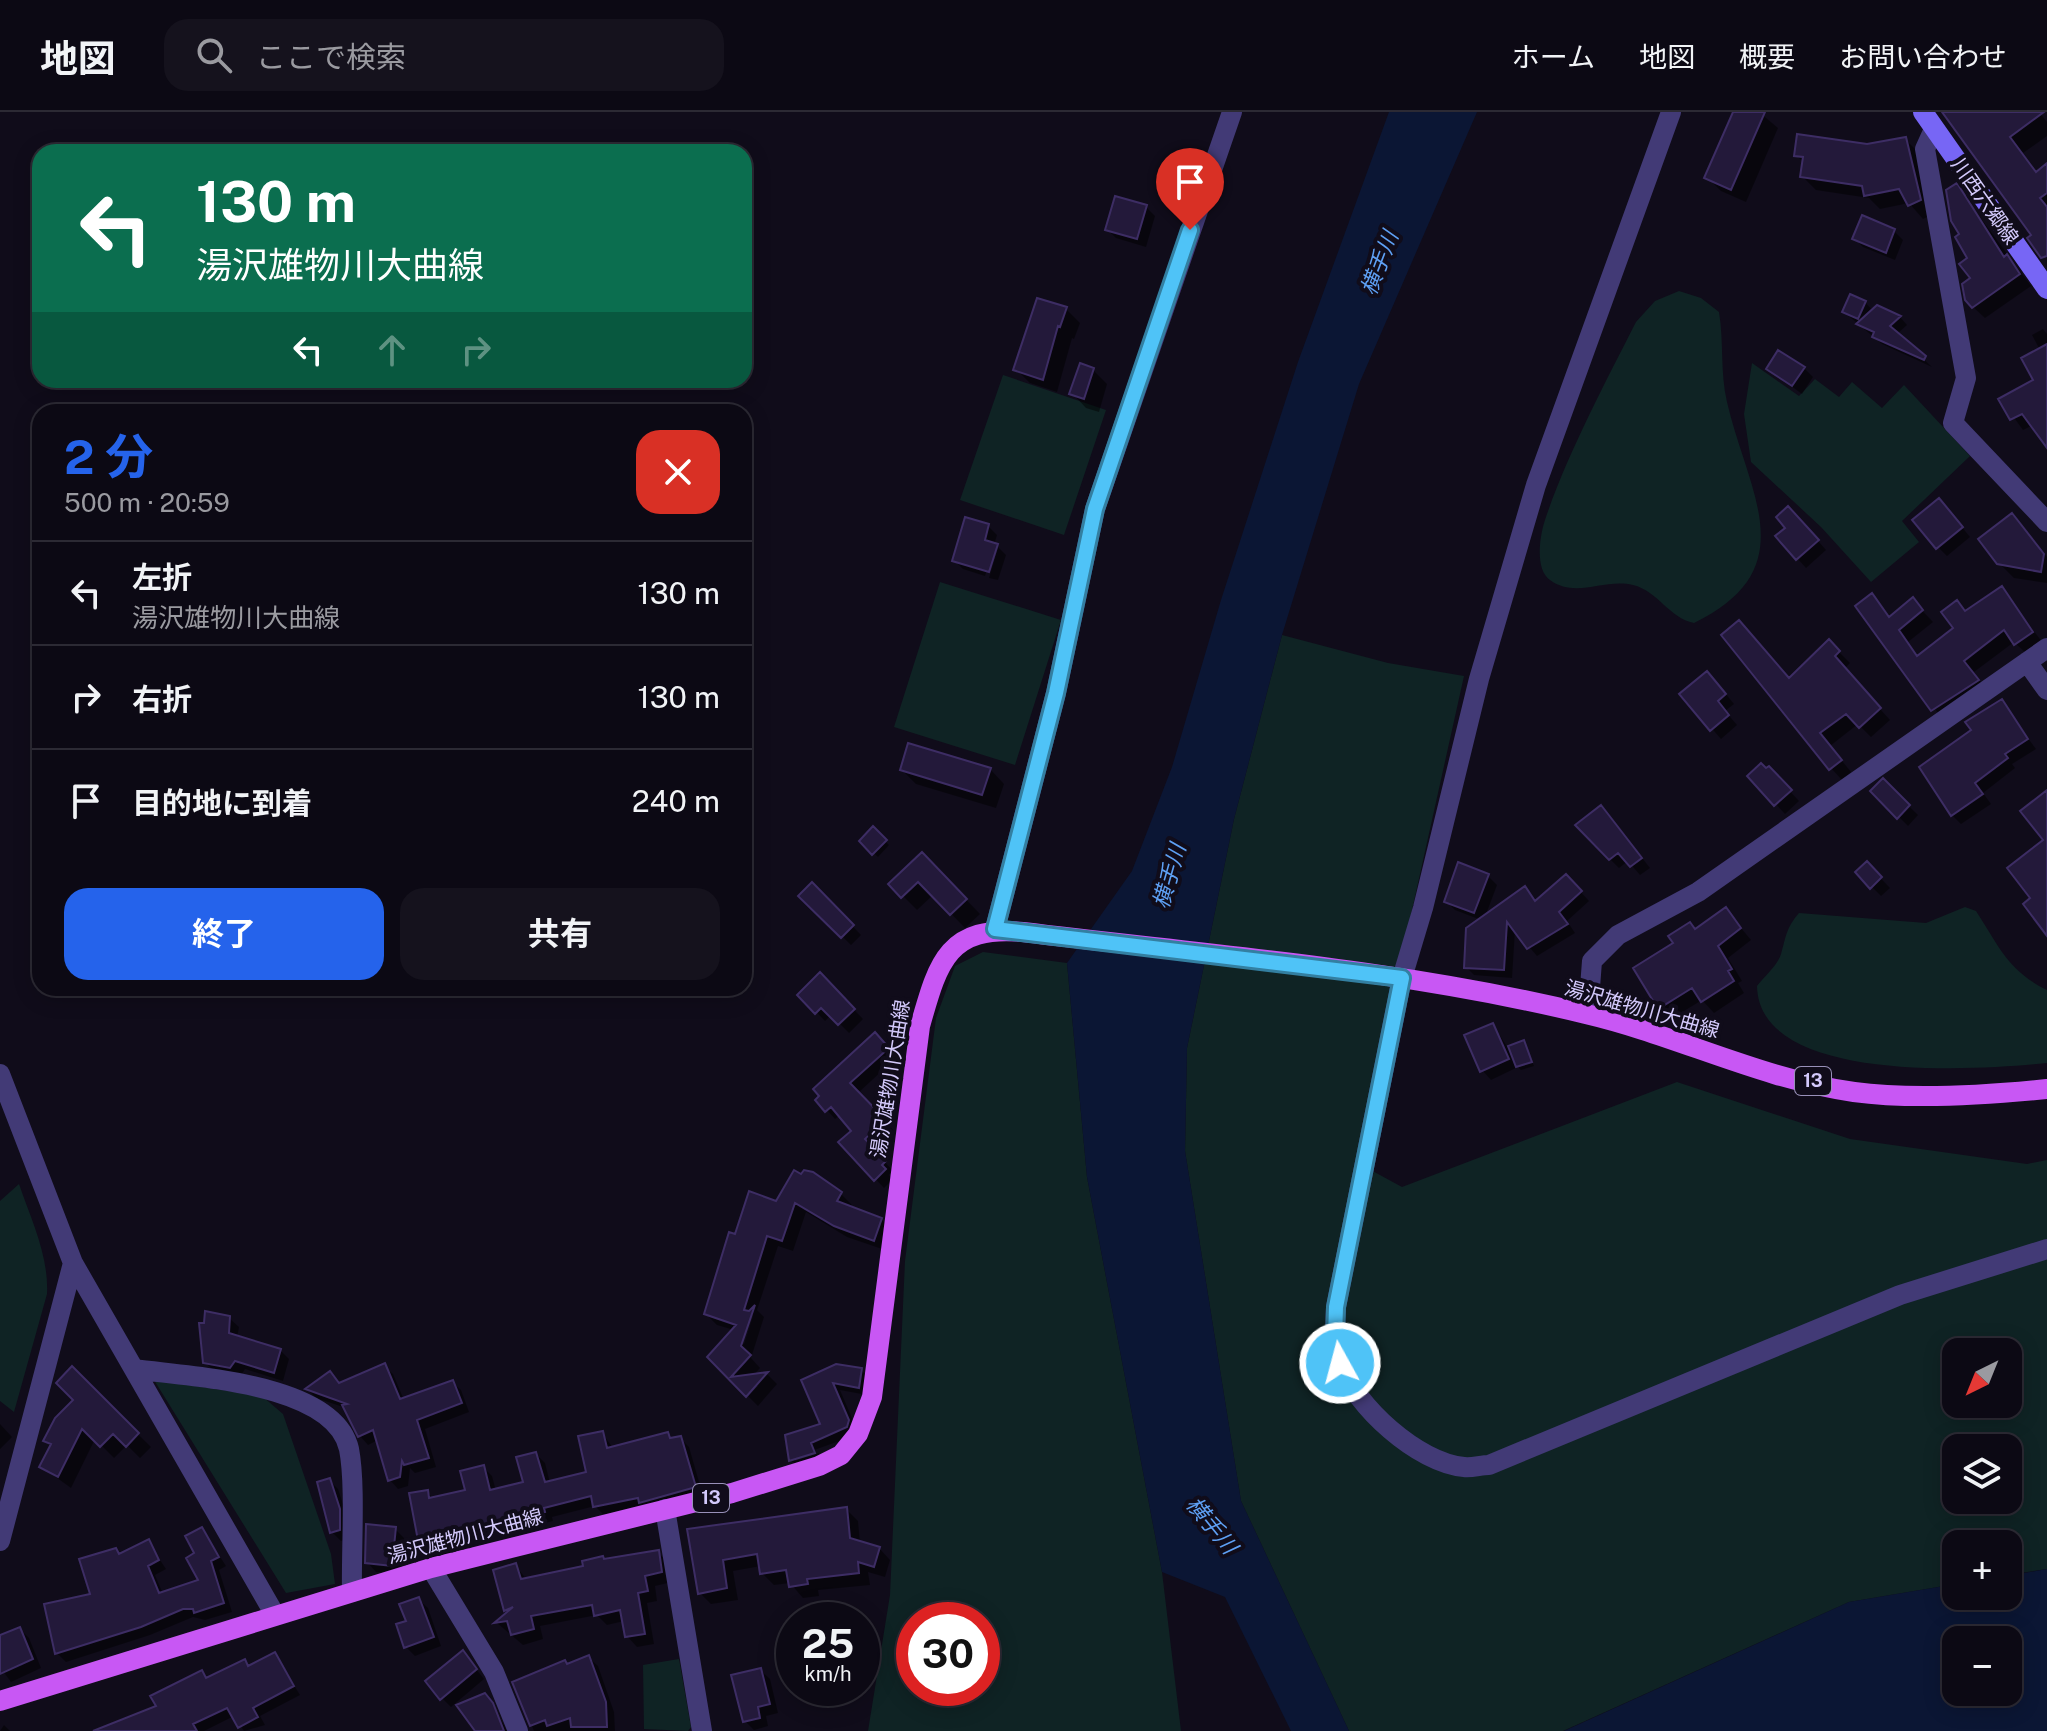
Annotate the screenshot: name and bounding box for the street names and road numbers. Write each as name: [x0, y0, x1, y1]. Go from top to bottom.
street label: 川西六郷線: [1946, 153, 2024, 249]
street label: 湯沢雄物川大曲線: [1562, 975, 1722, 1043]
street label: 湯沢雄物川大曲線: [866, 998, 914, 1160]
road number: 13: [1795, 1067, 1831, 1095]
road number: 13: [693, 1484, 729, 1512]
street label: 湯沢雄物川大曲線: [385, 1504, 545, 1568]

